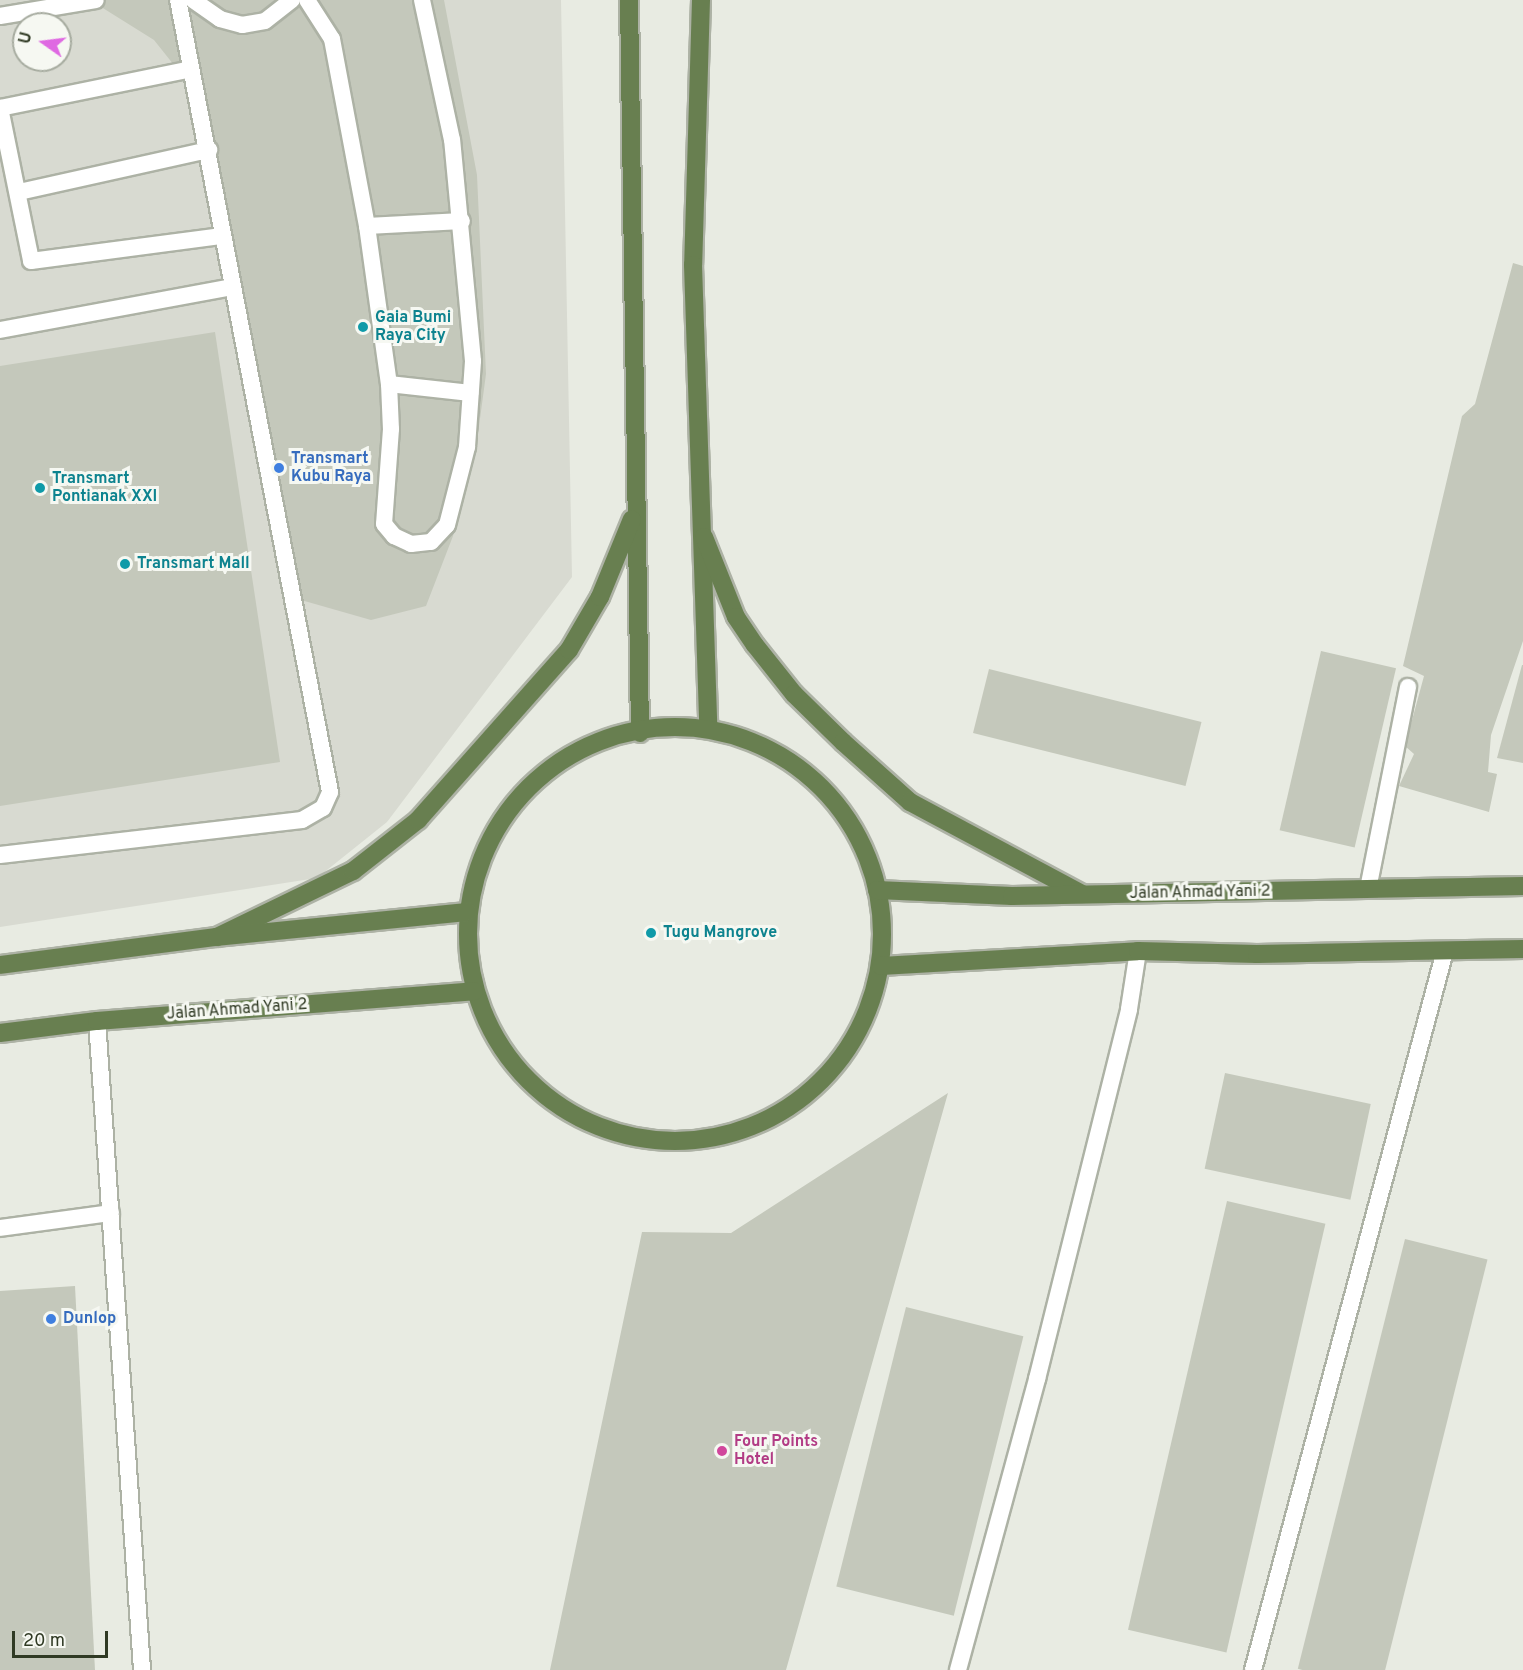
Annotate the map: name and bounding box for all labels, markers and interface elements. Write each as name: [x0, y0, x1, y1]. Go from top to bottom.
north arrow: [12, 12, 72, 72]
text: U: [15, 30, 38, 46]
place label: Gaia Bumi Raya City: [375, 308, 451, 346]
marker: Gaia Bumi Raya City: [356, 320, 370, 334]
place label: Transmart Kubu Raya: [291, 449, 371, 487]
marker: Transmart Kubu Raya: [272, 461, 286, 475]
place label: Transmart Pontianak XXI: [52, 469, 157, 507]
marker: Transmart Pontianak XXI: [33, 481, 47, 495]
place label: Transmart Mall: [137, 554, 250, 574]
marker: Transmart Mall: [118, 557, 132, 571]
street label: Jalan Ahmad Yani 2: [1129, 882, 1271, 904]
place label: Tugu Mangrove: [663, 923, 777, 943]
marker: Tugu Mangrove: [644, 926, 658, 940]
street label: Jalan Ahmad Yani 2: [165, 995, 309, 1025]
place label: Dunlop: [63, 1309, 116, 1329]
marker: Dunlop: [44, 1312, 58, 1326]
place label: Four Points Hotel: [734, 1432, 818, 1470]
marker: Four Points Hotel: [715, 1444, 729, 1458]
scale bar: [15, 1619, 111, 1657]
text: 20 m: [23, 1630, 65, 1653]

